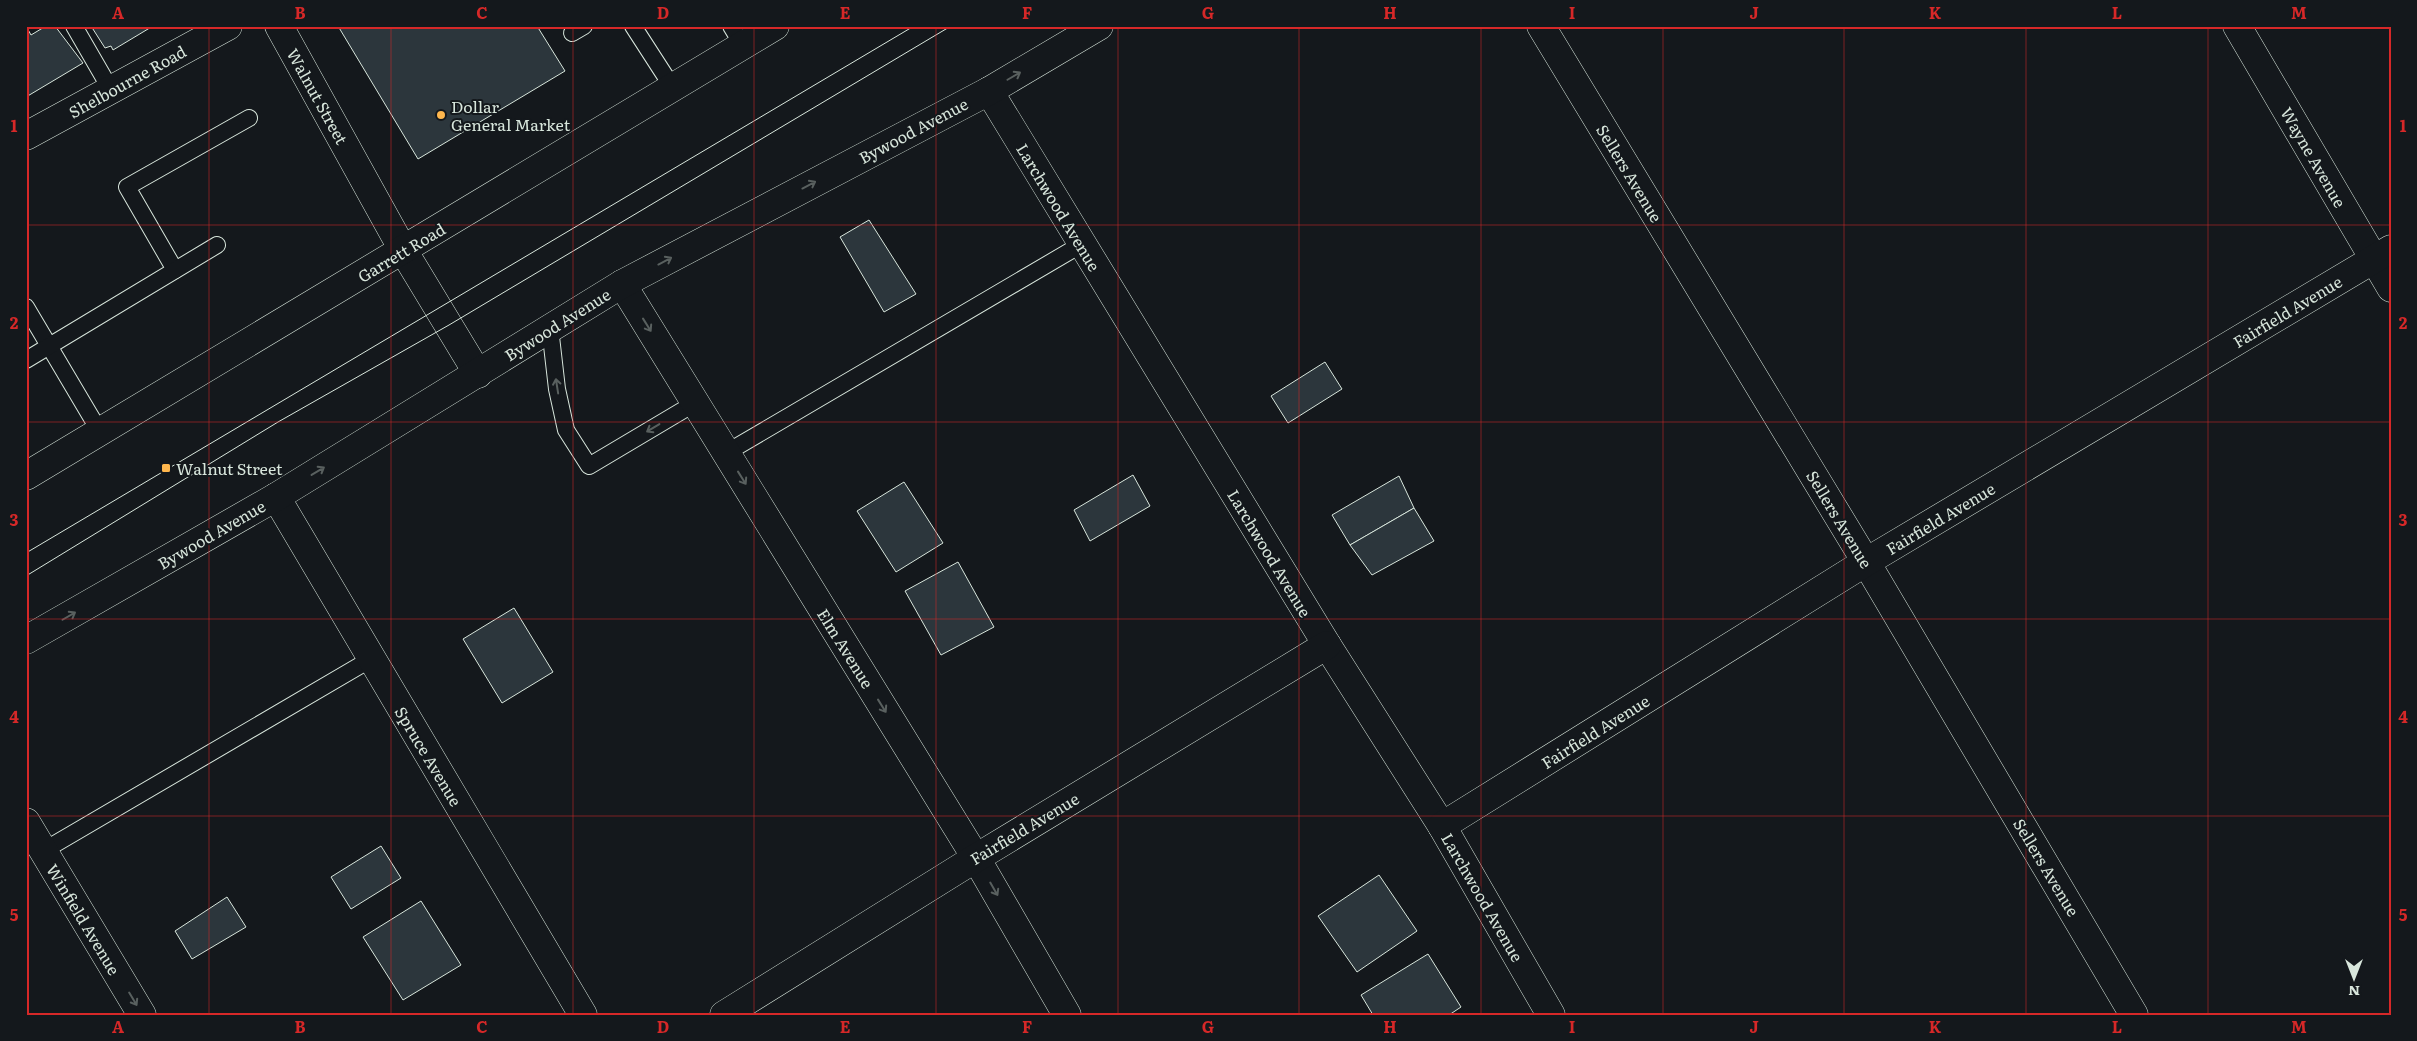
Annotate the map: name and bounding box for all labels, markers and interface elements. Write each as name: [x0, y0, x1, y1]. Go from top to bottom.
text: A: [112, 0, 124, 24]
text: B: [294, 0, 306, 24]
text: C: [476, 0, 488, 24]
text: D: [657, 0, 669, 24]
text: E: [840, 0, 851, 24]
text: F: [1022, 0, 1032, 24]
text: G: [1202, 0, 1214, 24]
text: H: [1383, 0, 1397, 24]
text: I: [1569, 0, 1575, 24]
text: J: [1749, 0, 1759, 24]
text: K: [1929, 0, 1942, 24]
text: L: [2112, 0, 2122, 24]
text: M: [2291, 0, 2307, 24]
street label: Shelbourne Road: [64, 39, 190, 123]
street label: Walnut Street: [282, 44, 355, 149]
one-way arrow: [1006, 71, 1021, 81]
street label: Bywood Avenue: [854, 91, 972, 169]
place label: Dollar General Market: [451, 94, 571, 136]
street label: Wayne Avenue: [2276, 102, 2352, 212]
marker: Dollar General Market: [435, 109, 447, 121]
text: 1: [11, 113, 18, 137]
text: 1: [2400, 113, 2407, 137]
street label: Sellers Avenue: [1591, 119, 1669, 227]
street label: Larchwood Avenue: [1011, 139, 1107, 275]
one-way arrow: [801, 180, 816, 190]
street label: Garrett Road: [353, 216, 450, 288]
one-way arrow: [657, 256, 672, 265]
street label: Fairfield Avenue: [2228, 269, 2346, 353]
street label: Bywood Avenue: [499, 282, 615, 366]
text: 2: [10, 310, 19, 334]
text: 2: [2399, 310, 2408, 334]
one-way arrow: [643, 318, 653, 332]
one-way arrow: [552, 379, 562, 395]
one-way arrow: [647, 424, 661, 434]
place label: Walnut Street: [176, 456, 283, 480]
marker: Walnut Street: [160, 462, 172, 474]
street label: Sellers Avenue: [1801, 465, 1879, 573]
one-way arrow: [311, 466, 325, 476]
one-way arrow: [737, 471, 747, 485]
street label: Fairfield Avenue: [1881, 476, 1999, 560]
street label: Larchwood Avenue: [1222, 485, 1318, 621]
street label: Bywood Avenue: [153, 493, 269, 575]
text: 3: [10, 507, 19, 531]
text: 3: [2399, 507, 2408, 531]
street label: Elm Avenue: [812, 603, 880, 693]
one-way arrow: [61, 611, 75, 621]
street label: Fairfield Avenue: [1536, 688, 1654, 774]
one-way arrow: [877, 699, 888, 713]
street label: Spruce Avenue: [390, 702, 468, 810]
text: 4: [9, 704, 19, 728]
text: 4: [2398, 704, 2408, 728]
street label: Fairfield Avenue: [965, 786, 1083, 870]
street label: Sellers Avenue: [2008, 813, 2086, 921]
street label: Larchwood Avenue: [1436, 828, 1530, 966]
street label: Winfield Avenue: [41, 859, 127, 979]
one-way arrow: [990, 882, 1000, 896]
text: 5: [10, 902, 19, 926]
text: 5: [2399, 902, 2408, 926]
north arrow: [2330, 954, 2380, 1004]
text: N: [2348, 982, 2360, 1002]
one-way arrow: [128, 992, 138, 1006]
text: A: [112, 1014, 124, 1038]
text: B: [294, 1014, 306, 1038]
text: C: [476, 1014, 488, 1038]
text: D: [657, 1014, 669, 1038]
text: E: [840, 1014, 851, 1038]
text: F: [1022, 1014, 1032, 1038]
text: G: [1202, 1014, 1214, 1038]
text: H: [1383, 1014, 1397, 1038]
text: I: [1569, 1014, 1575, 1038]
text: J: [1749, 1014, 1759, 1038]
text: K: [1929, 1014, 1942, 1038]
text: L: [2112, 1014, 2122, 1038]
text: M: [2291, 1014, 2307, 1038]

